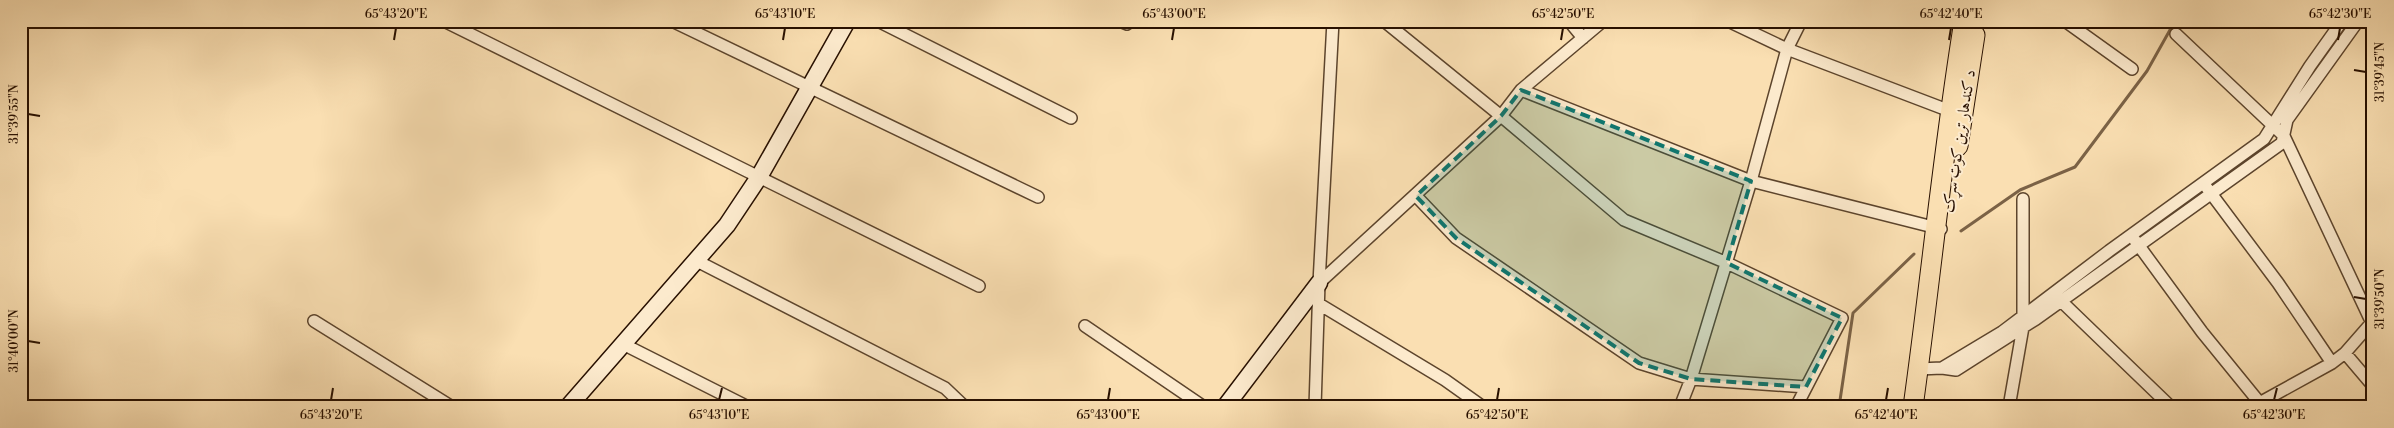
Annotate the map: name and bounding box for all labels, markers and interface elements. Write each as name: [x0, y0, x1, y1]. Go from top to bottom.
text: 65°43'20"E: [365, 7, 427, 22]
text: 65°43'10"E: [755, 7, 815, 22]
text: 65°43'00"E: [1142, 7, 1206, 22]
text: 65°42'50"E: [1532, 7, 1594, 22]
text: 65°42'40"E: [1919, 7, 1983, 22]
text: 65°42'30"E: [2309, 7, 2371, 22]
text: 31°39'45"N: [2373, 42, 2388, 102]
street label: د کندهار ترين کوټ سړک: [1938, 68, 1982, 214]
text: 31°39'55"N: [7, 84, 22, 144]
text: 31°39'50"N: [2373, 269, 2388, 329]
text: 31°40'00"N: [7, 309, 22, 373]
text: 65°43'20"E: [300, 408, 362, 423]
text: 65°43'10"E: [689, 408, 749, 423]
text: 65°43'00"E: [1076, 408, 1140, 423]
text: 65°42'50"E: [1466, 408, 1528, 423]
text: 65°42'40"E: [1854, 408, 1918, 423]
text: 65°42'30"E: [2243, 408, 2305, 423]

